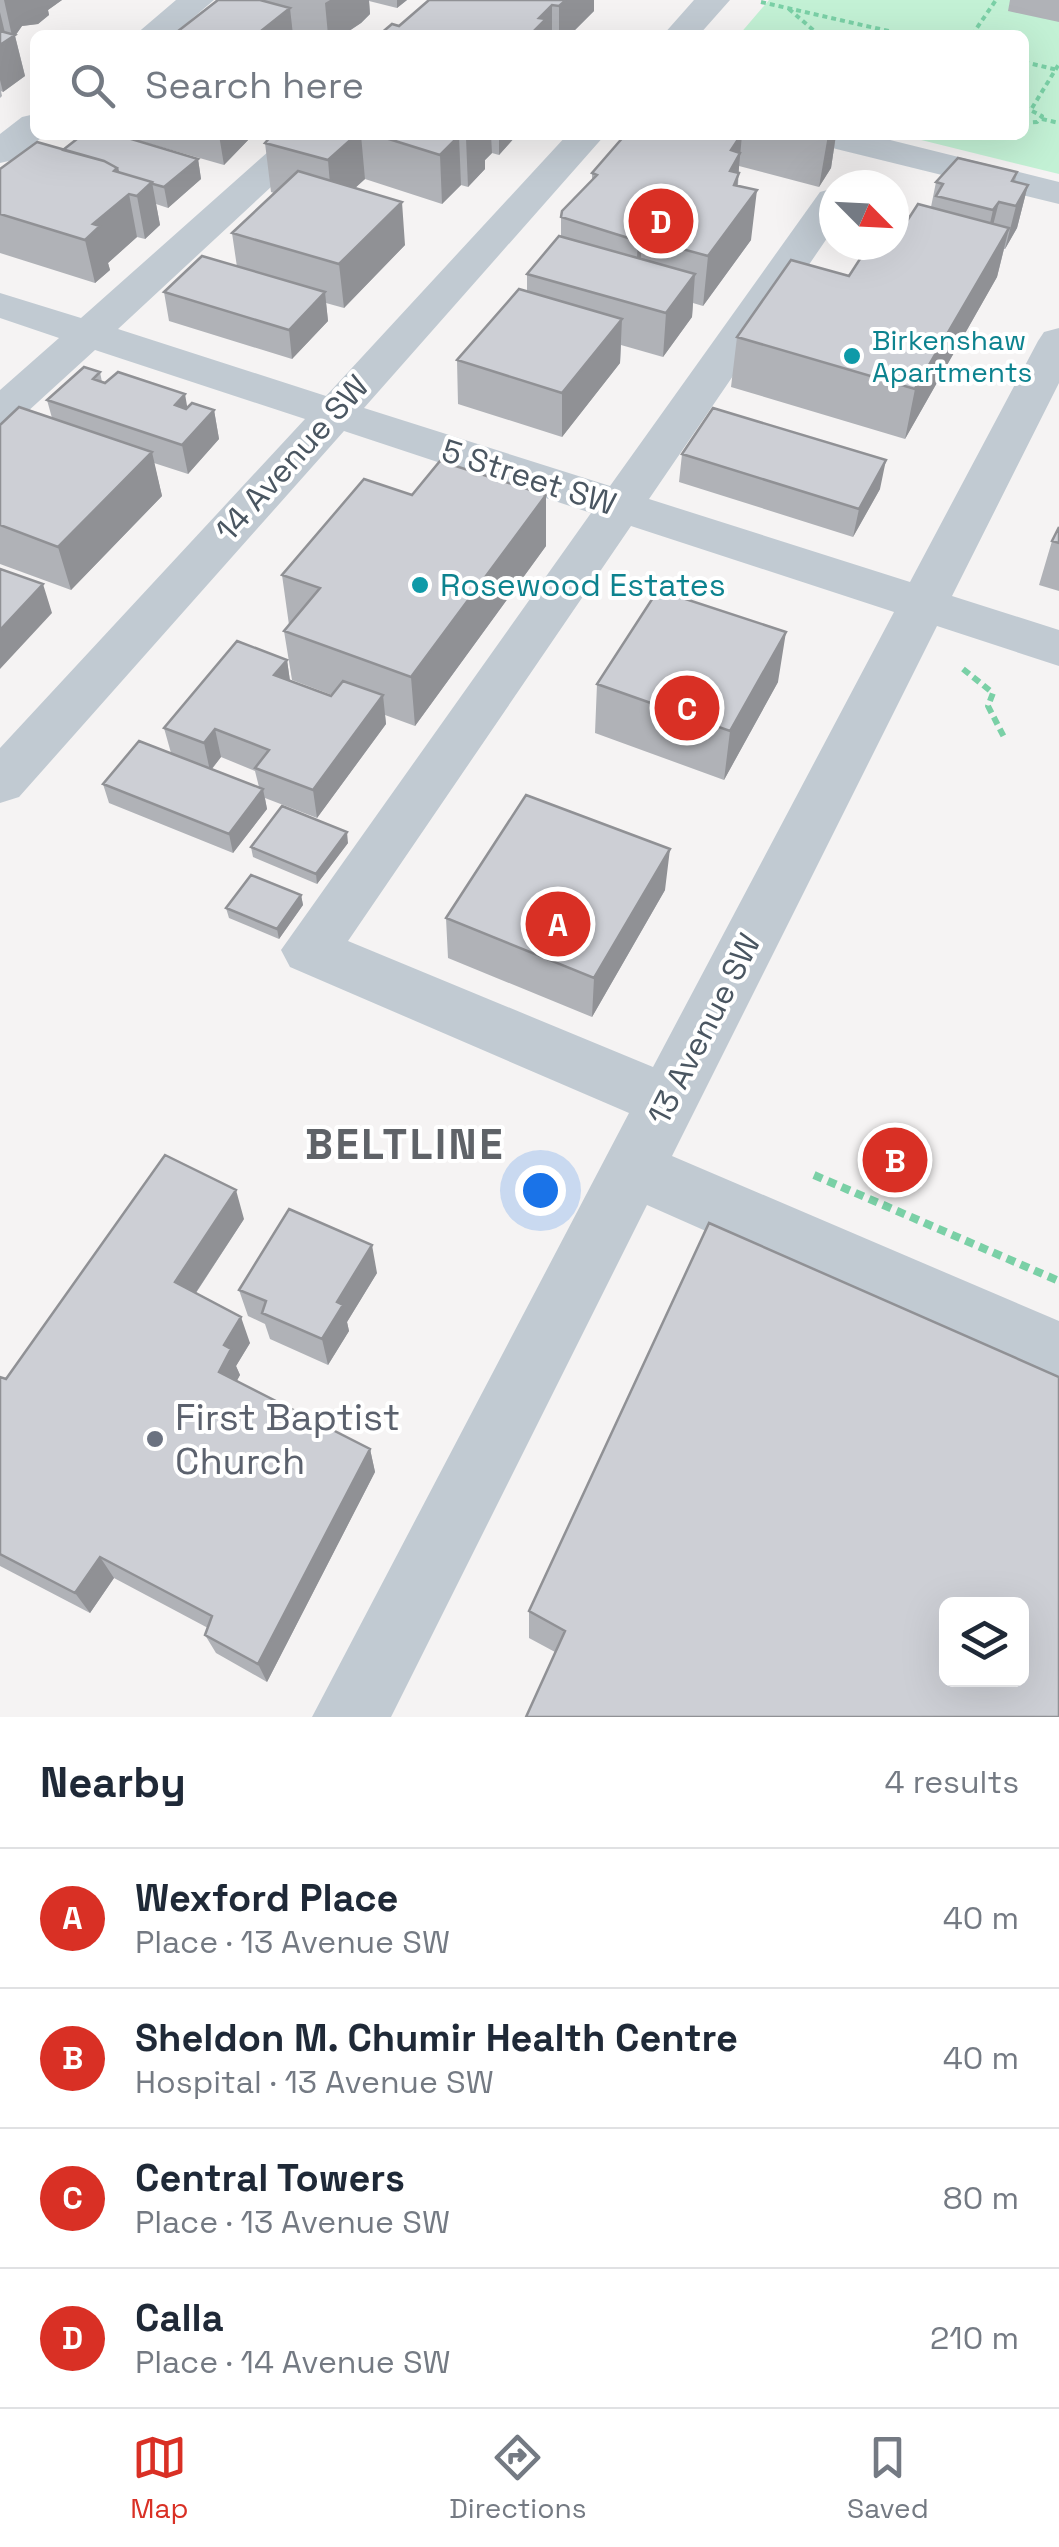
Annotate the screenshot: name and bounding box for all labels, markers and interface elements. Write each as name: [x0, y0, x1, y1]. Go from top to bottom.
search box: [30, 30, 1029, 140]
icon: search: [65, 58, 120, 113]
text: Search here: [145, 61, 364, 109]
north arrow: [819, 170, 909, 260]
pin: D: [628, 184, 694, 258]
place label: Birkenshaw Apartments: [872, 322, 1032, 390]
marker: Birkenshaw Apartments: [841, 345, 863, 367]
street label: 14 Avenue SW: [207, 367, 377, 549]
street label: 5 Street SW: [437, 430, 621, 524]
place label: Rosewood Estates: [440, 565, 726, 605]
marker: Rosewood Estates: [409, 574, 431, 596]
pin: C: [654, 670, 720, 746]
pin: A: [526, 886, 590, 962]
street label: 13 Avenue SW: [639, 927, 769, 1131]
district label: BELTLINE: [305, 1118, 505, 1171]
pin: B: [862, 1122, 928, 1198]
your location: [515, 1165, 566, 1216]
place label: First Baptist Church: [175, 1393, 400, 1485]
marker: First Baptist Church: [144, 1428, 166, 1450]
map controls: [939, 1597, 1029, 1687]
button: layers: [939, 1597, 1029, 1687]
text: Nearby: [40, 1756, 186, 1809]
text: 4 results: [884, 1762, 1019, 1802]
text: Wexford Place: [135, 1874, 398, 1922]
text: A: [62, 1898, 83, 1938]
text: 40 m: [943, 1898, 1019, 1938]
text: Place · 13 Avenue SW: [135, 1922, 450, 1962]
text: Sheldon M. Chumir Health Centre: [135, 2014, 738, 2062]
text: B: [62, 2038, 83, 2078]
text: 40 m: [943, 2038, 1019, 2078]
text: Hospital · 13 Avenue SW: [135, 2062, 494, 2102]
text: Central Towers: [135, 2154, 405, 2202]
text: C: [62, 2178, 83, 2218]
text: 80 m: [943, 2178, 1019, 2218]
text: Place · 13 Avenue SW: [135, 2202, 450, 2242]
text: Calla: [135, 2294, 224, 2342]
text: D: [62, 2318, 83, 2358]
text: 210 m: [930, 2318, 1019, 2358]
text: Place · 14 Avenue SW: [135, 2342, 451, 2382]
tab: Map: [130, 2430, 189, 2526]
tab: Directions: [449, 2430, 586, 2526]
tab: Saved: [847, 2430, 929, 2526]

